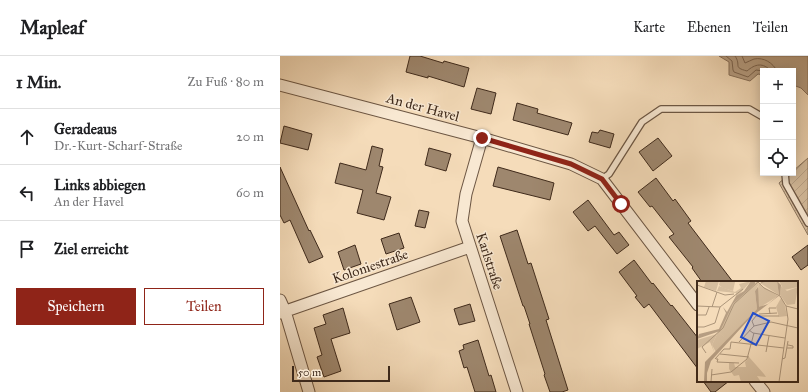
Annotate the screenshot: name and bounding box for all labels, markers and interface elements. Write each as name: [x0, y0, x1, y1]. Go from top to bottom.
text: Mapleaf: [20, 16, 84, 39]
text: Karte: [633, 19, 665, 36]
text: Ebenen: [687, 19, 731, 36]
text: Teilen: [753, 19, 788, 36]
map controls: [760, 68, 796, 176]
button: +: [760, 68, 796, 104]
text: 1 Min.: [16, 72, 61, 93]
text: Zu Fuß · 80 m: [188, 74, 264, 90]
street label: An der Havel: [383, 89, 462, 125]
button: −: [760, 104, 796, 140]
text: Geradeaus: [54, 120, 117, 138]
icon: ahead: [16, 126, 38, 148]
text: 20 m: [236, 129, 264, 145]
route end: [473, 129, 491, 147]
text: Dr.-Kurt-Scharf-Straße: [54, 138, 183, 154]
button: locate: [760, 140, 796, 176]
text: Links abbiegen: [54, 176, 146, 194]
icon: left: [16, 182, 38, 204]
text: 60 m: [236, 185, 264, 201]
text: An der Havel: [54, 194, 124, 210]
route start: [612, 195, 630, 213]
street label: Karlstraße: [472, 230, 507, 292]
icon: arrive: [16, 238, 38, 260]
text: Ziel erreicht: [54, 240, 129, 258]
street label: Koloniestraße: [330, 245, 411, 287]
inset map: [697, 281, 798, 382]
button: Speichern: [16, 288, 136, 325]
button: Teilen: [144, 288, 264, 325]
scale bar: [292, 364, 390, 383]
text: 50 m: [298, 366, 321, 379]

